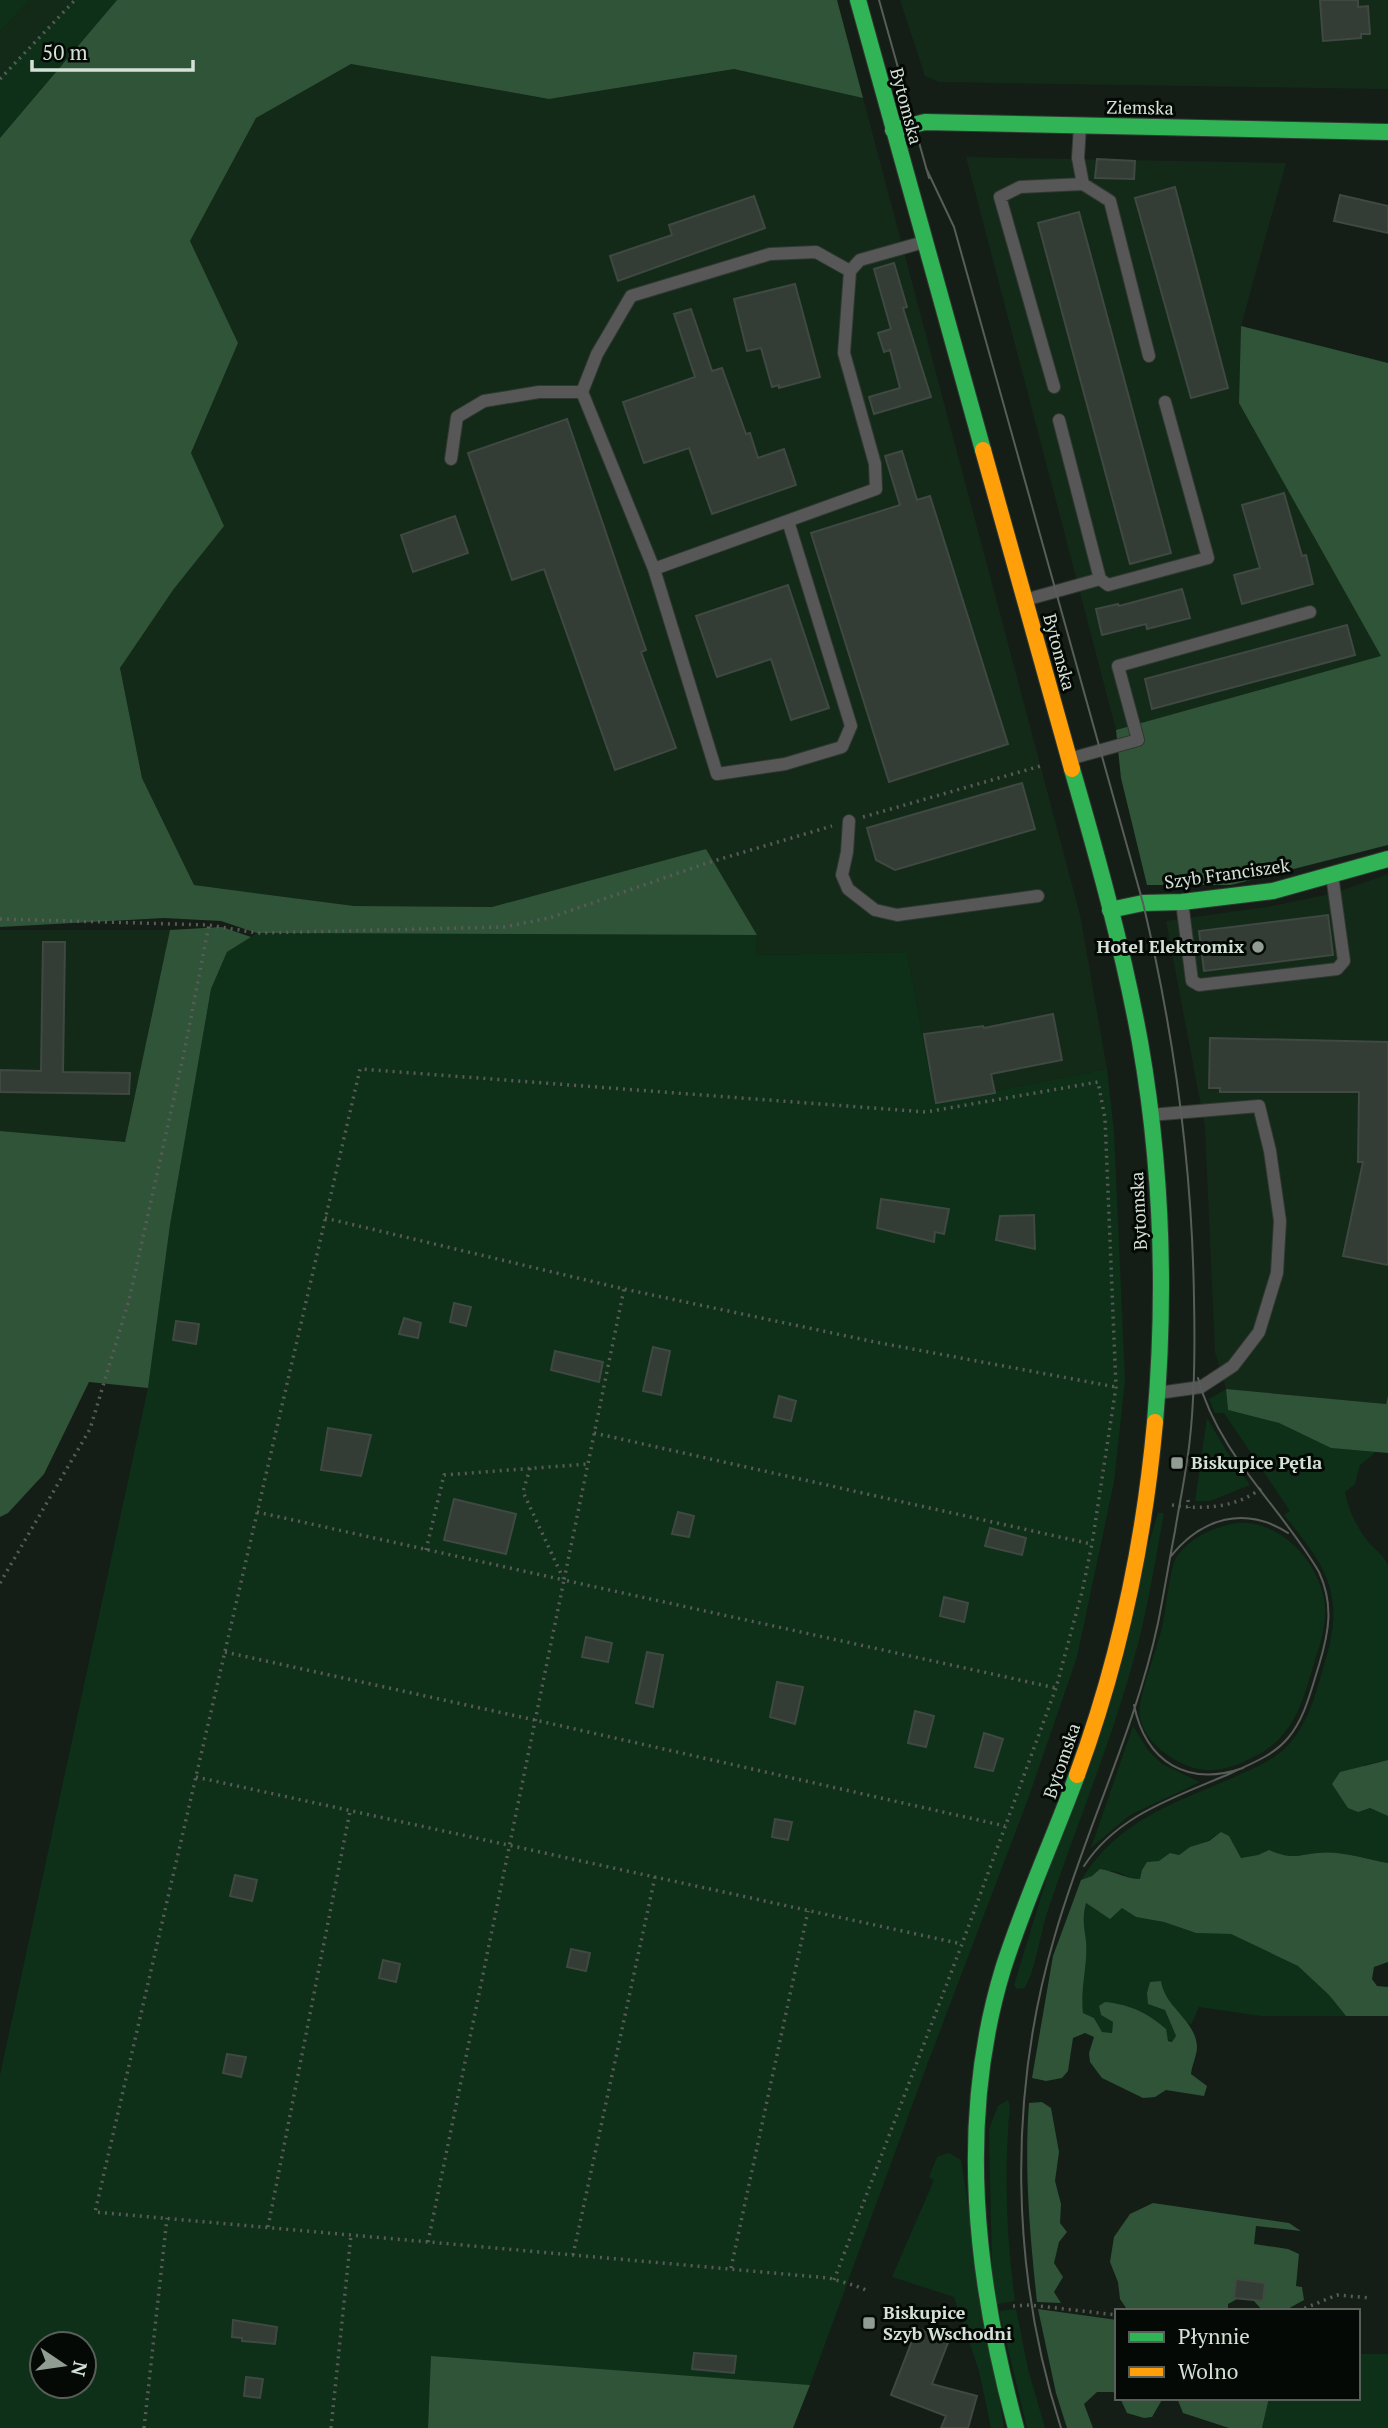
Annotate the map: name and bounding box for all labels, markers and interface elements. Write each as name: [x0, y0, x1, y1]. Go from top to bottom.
scale bar: [32, 28, 192, 72]
text: 50 m: [42, 38, 88, 66]
street label: Bytomska: [885, 65, 929, 147]
street label: Ziemska: [1106, 94, 1174, 120]
street label: Bytomska: [1038, 611, 1082, 693]
street label: Szyb Franciszek: [1163, 852, 1292, 894]
place label: Hotel Elektromix: [1097, 934, 1244, 958]
marker: Hotel Elektromix: [1250, 939, 1266, 955]
street label: Bytomska: [1124, 1171, 1152, 1251]
place label: Biskupice Pętla: [1191, 1450, 1322, 1474]
marker: Biskupice Pętla: [1169, 1455, 1185, 1471]
street label: Bytomska: [1037, 1720, 1085, 1802]
place label: Biskupice Szyb Wschodni: [883, 2300, 1012, 2345]
legend: [1115, 2309, 1360, 2400]
marker: Biskupice Szyb Wschodni: [861, 2315, 877, 2331]
text: Płynnie: [1178, 2322, 1250, 2350]
north arrow: [28, 2330, 98, 2400]
text: Wolno: [1178, 2357, 1238, 2385]
text: N: [66, 2359, 94, 2379]

